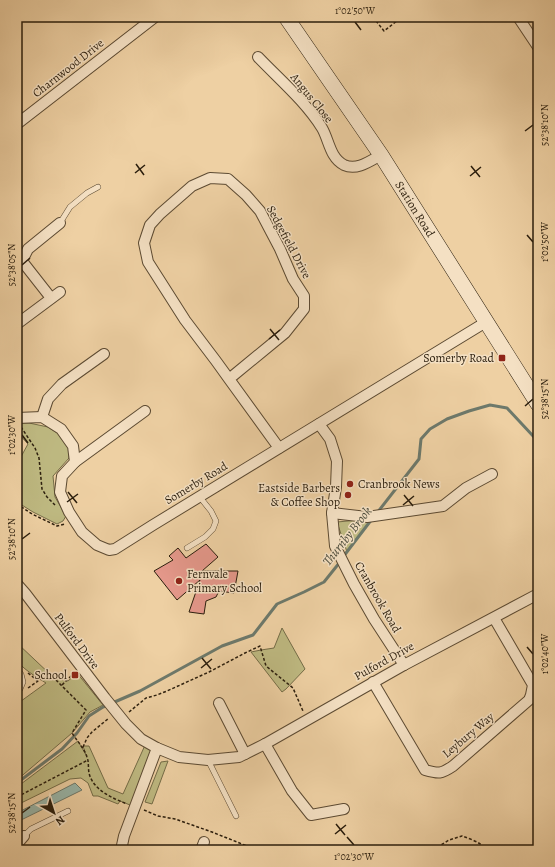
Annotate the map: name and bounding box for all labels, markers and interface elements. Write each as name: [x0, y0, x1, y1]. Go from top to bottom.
text: 1°02'50"W: [335, 4, 376, 17]
street label: Charnwood Drive: [29, 35, 107, 101]
street label: Angus Close: [286, 69, 337, 126]
text: 52°38'10"N: [538, 104, 551, 146]
street label: Station Road: [391, 178, 439, 240]
street label: Sedgefield Drive: [263, 203, 315, 281]
text: 1°02'50"W: [538, 221, 551, 262]
text: 52°38'05"N: [5, 244, 18, 286]
place label: Somerby Road: [423, 350, 495, 366]
marker: Somerby Road: [497, 353, 507, 363]
text: 52°38'15"N: [538, 379, 551, 419]
text: 1°02'30"W: [5, 414, 18, 455]
street label: Somerby Road: [162, 458, 231, 508]
place label: Cranbrook News: [358, 476, 440, 492]
marker: Cranbrook News: [345, 479, 355, 489]
place label: Eastside Barbers & Coffee Shop: [258, 480, 340, 510]
marker: Eastside Barbers & Coffee Shop: [343, 490, 353, 500]
water label: Thurnby Brook: [319, 503, 376, 569]
text: 52°38'10"N: [5, 518, 18, 560]
street label: Cranbrook Road: [351, 558, 405, 636]
place label: Fernvale Primary School: [187, 566, 262, 596]
marker: Fernvale Primary School: [174, 576, 184, 586]
street label: Pulford Drive: [51, 610, 103, 672]
text: 1°02'40"W: [538, 633, 551, 674]
street label: Pulford Drive: [351, 638, 417, 684]
place label: School: [35, 667, 67, 683]
marker: School: [70, 670, 80, 680]
street label: Leybury Way: [439, 708, 498, 761]
text: 52°38'15"N: [5, 793, 18, 833]
north arrow: [34, 793, 74, 833]
text: N: [52, 812, 68, 829]
text: 1°02'30"W: [334, 850, 375, 863]

